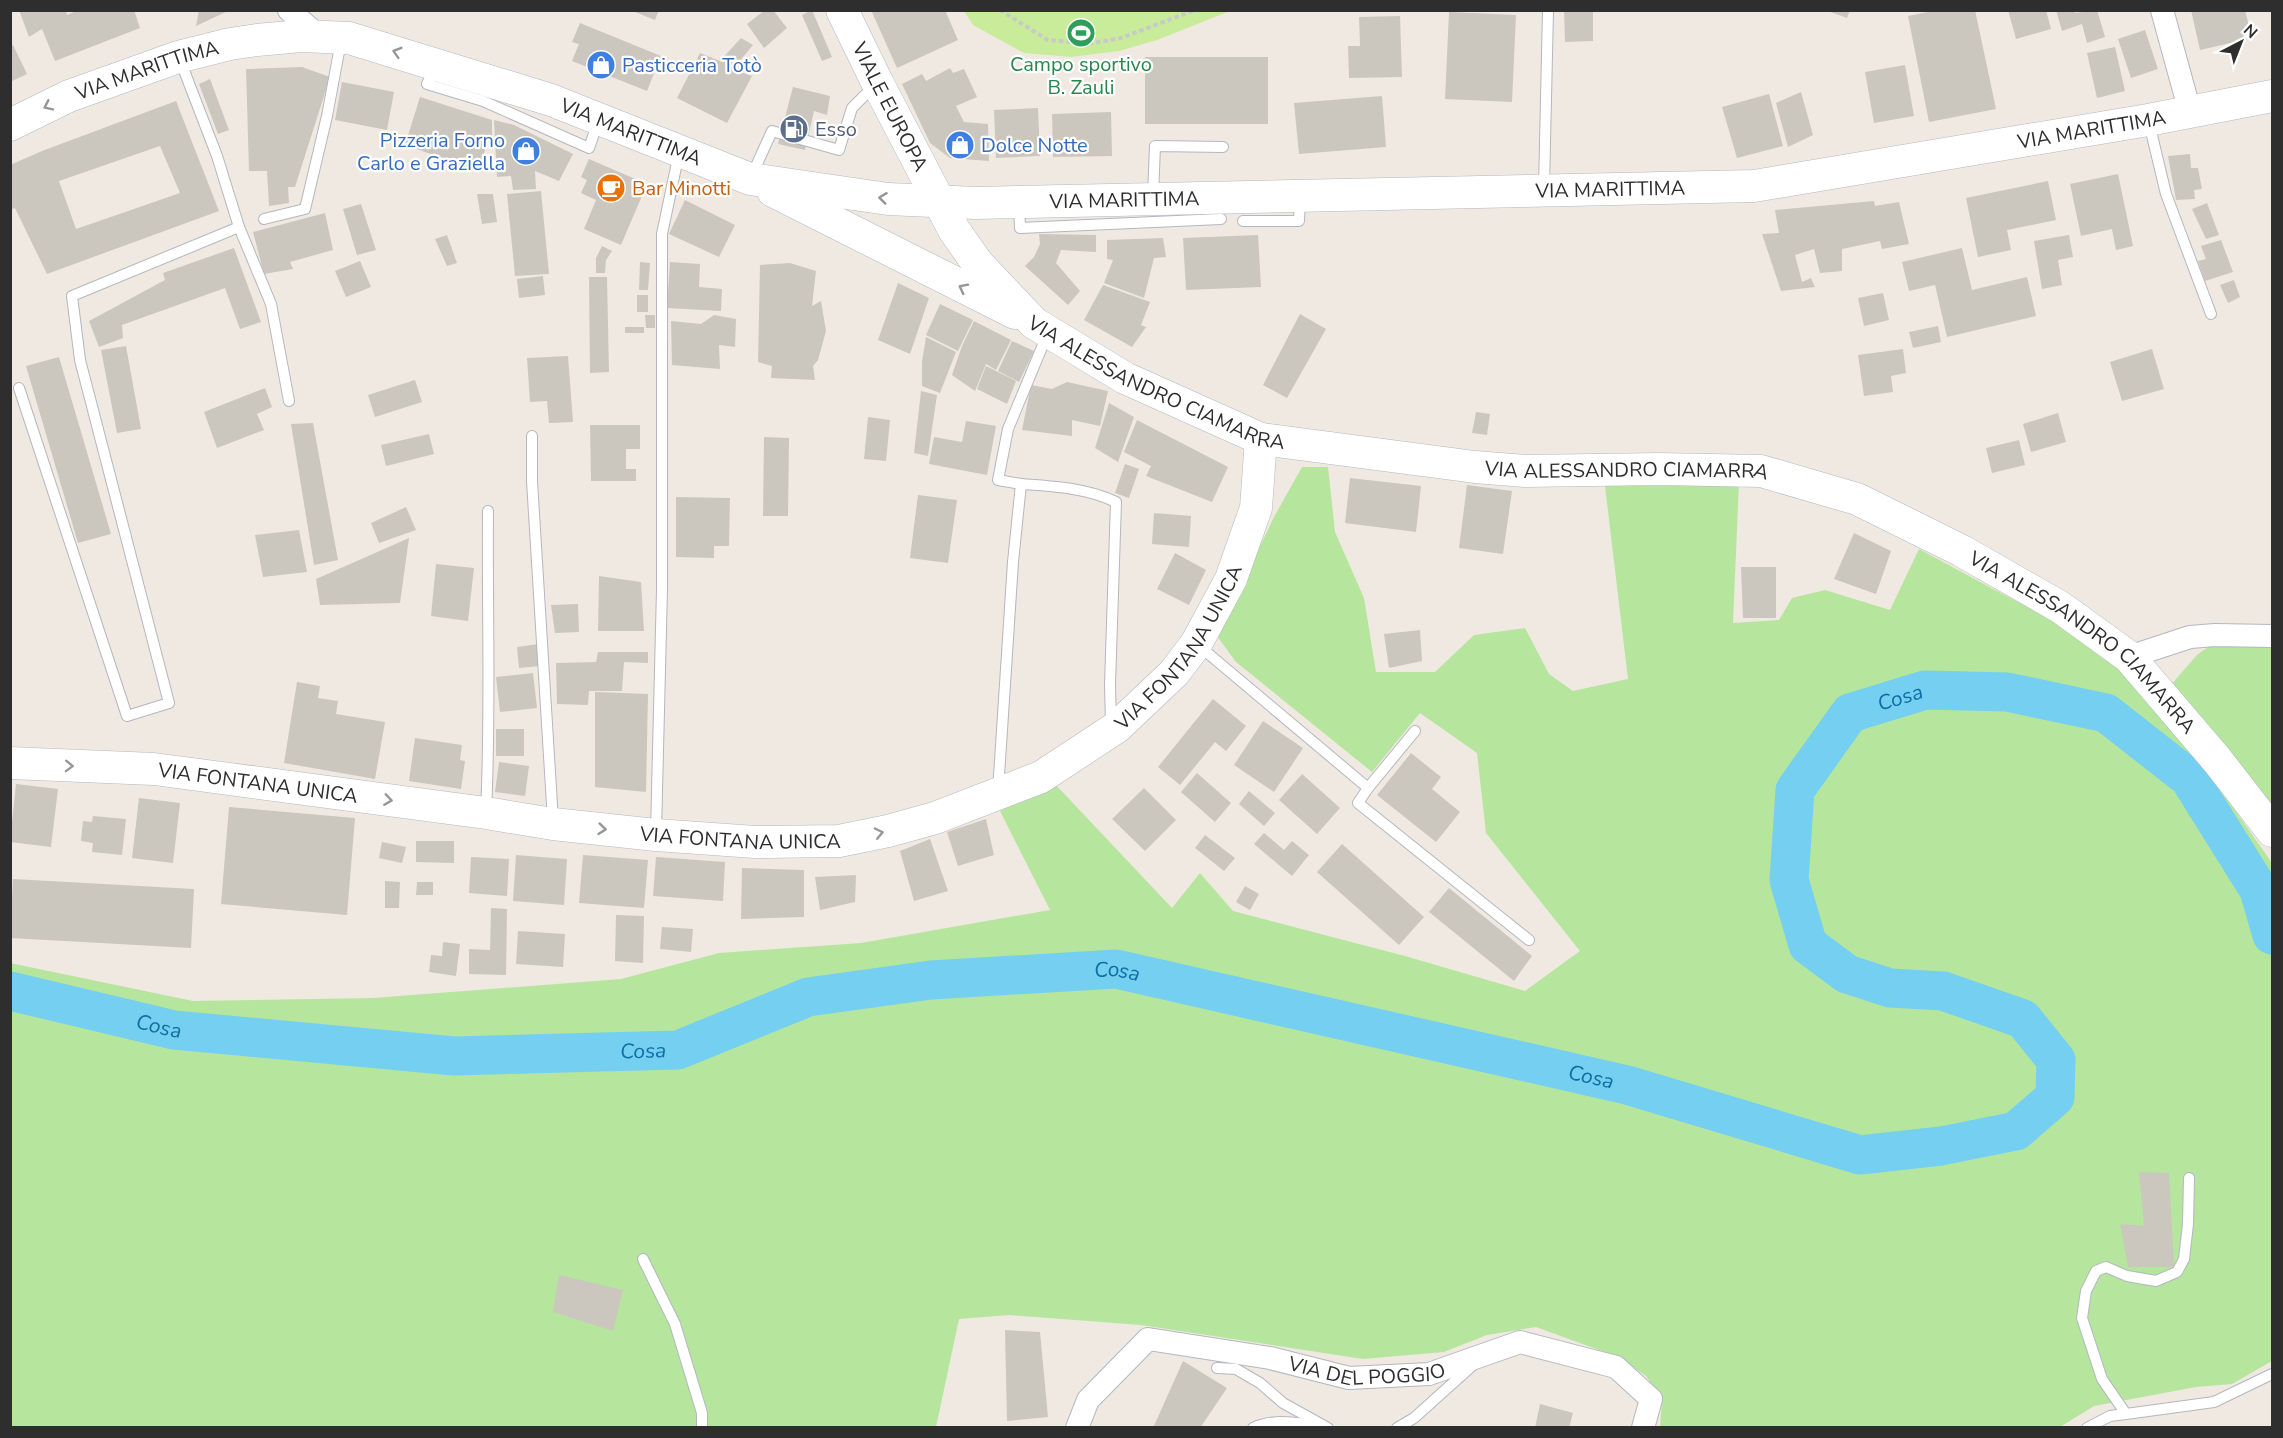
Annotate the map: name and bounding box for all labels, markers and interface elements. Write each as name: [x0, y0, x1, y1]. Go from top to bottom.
north arrow: [2211, 12, 2271, 72]
sports icon: Campo sportivo B. Zauli: [1065, 17, 1097, 49]
text: N: [2239, 19, 2262, 44]
street label: VIA MARITTIMA: [71, 34, 222, 107]
street label: VIALE EUROPA: [845, 37, 934, 177]
one-way arrow: [392, 47, 403, 59]
shop icon: Pasticceria Totò: [585, 49, 617, 81]
place label: Campo sportivo B. Zauli: [1010, 51, 1152, 101]
place label: Pasticceria Totò: [622, 52, 762, 79]
street label: VIA MARITTIMA: [555, 92, 706, 173]
one-way arrow: [43, 99, 54, 111]
street label: VIA MARITTIMA: [2014, 104, 2169, 156]
fuel station icon: Esso: [778, 113, 810, 145]
place label: Esso: [815, 116, 857, 143]
place label: Pizzeria Forno Carlo e Graziella: [357, 127, 505, 177]
shop icon: Dolce Notte: [944, 129, 976, 161]
place label: Dolce Notte: [981, 132, 1088, 159]
shop icon: Pizzeria Forno Carlo e Graziella: [510, 135, 542, 167]
cafe icon: Bar Minotti: [595, 172, 627, 204]
street label: VIA MARITTIMA: [1534, 174, 1686, 205]
place label: Bar Minotti: [632, 175, 731, 202]
street label: VIA MARITTIMA: [1048, 185, 1200, 215]
one-way arrow: [879, 193, 888, 205]
one-way arrow: [958, 283, 969, 295]
street label: VIA ALESSANDRO CIAMARRA: [1022, 309, 1287, 456]
street label: VIA ALESSANDRO CIAMARRA: [1483, 455, 1773, 487]
street label: VIA ALESSANDRO CIAMARRA: [1963, 544, 2202, 740]
street label: VIA FONTANA UNICA: [1108, 561, 1249, 737]
water label: Cosa: [1874, 677, 1926, 718]
street label: VIA FONTANA UNICA: [155, 757, 360, 810]
one-way arrow: [64, 759, 73, 772]
one-way arrow: [383, 793, 392, 806]
street label: VIA FONTANA UNICA: [637, 820, 841, 856]
one-way arrow: [597, 822, 606, 835]
one-way arrow: [874, 827, 884, 840]
water label: Cosa: [1093, 955, 1143, 988]
water label: Cosa: [133, 1007, 183, 1045]
water label: Cosa: [620, 1036, 667, 1066]
water label: Cosa: [1565, 1058, 1617, 1096]
street label: VIA DEL POGGIO: [1285, 1350, 1449, 1392]

